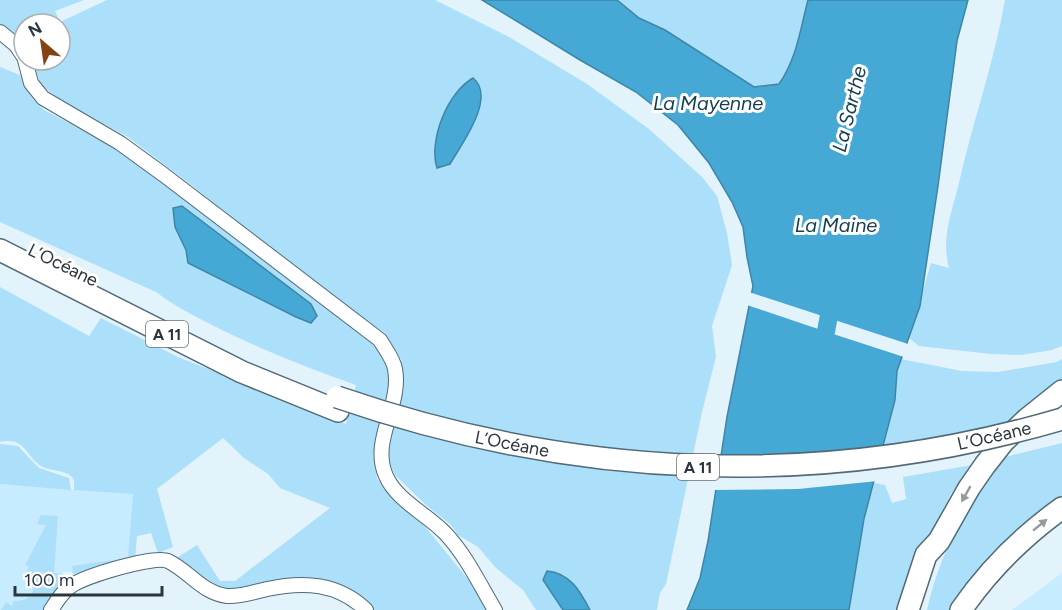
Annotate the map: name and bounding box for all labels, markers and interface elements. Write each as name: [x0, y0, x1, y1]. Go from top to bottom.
north arrow: [12, 12, 72, 72]
text: N: [25, 18, 45, 41]
water label: La Sarthe: [827, 63, 871, 154]
water label: La Mayenne: [653, 91, 763, 115]
water label: La Maine: [795, 213, 877, 237]
street label: L’Océane: [24, 239, 102, 291]
road number: A 11: [146, 321, 188, 347]
street label: L’Océane: [955, 417, 1033, 455]
street label: L’Océane: [473, 426, 551, 462]
road number: A 11: [677, 454, 719, 480]
one-way arrow: [960, 486, 971, 502]
one-way arrow: [1032, 518, 1048, 531]
scale bar: [15, 559, 162, 597]
text: 100 m: [24, 569, 74, 591]

